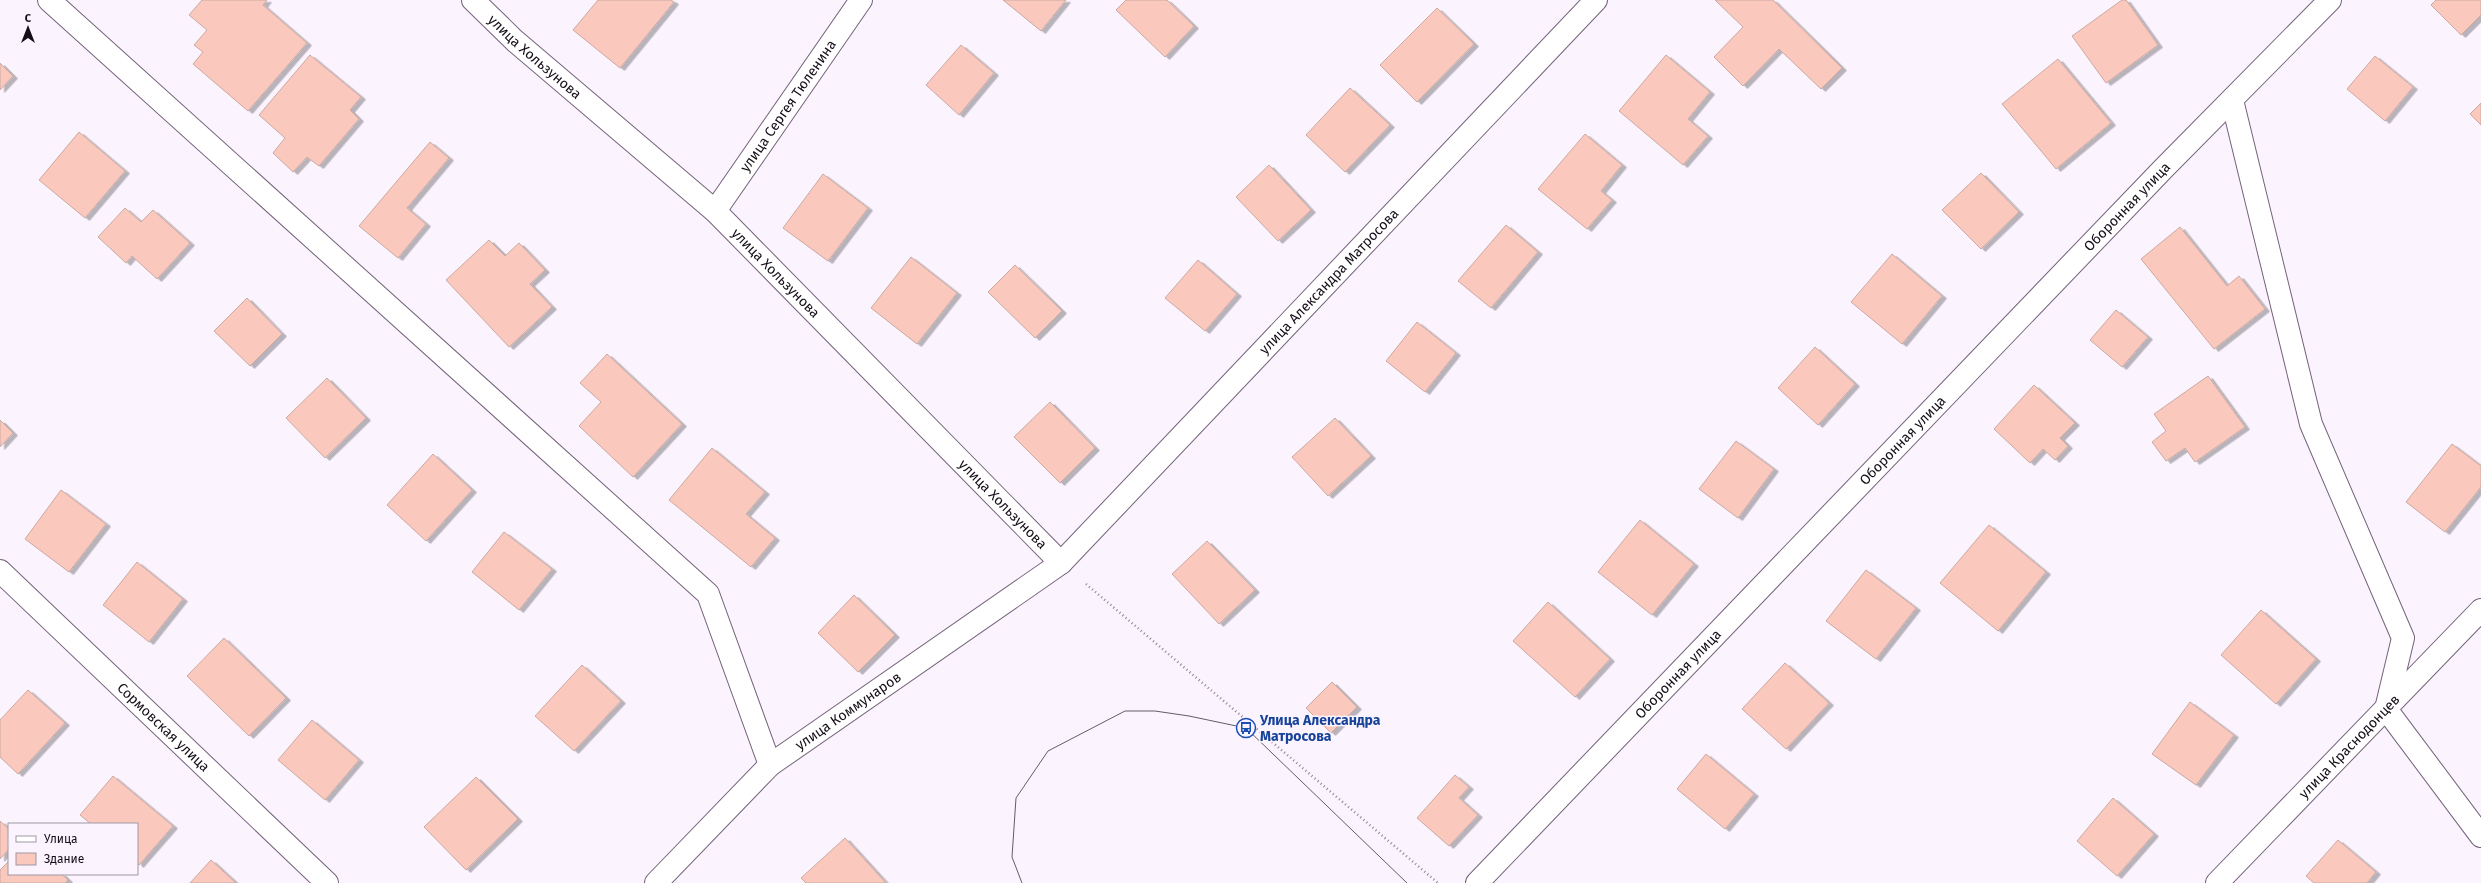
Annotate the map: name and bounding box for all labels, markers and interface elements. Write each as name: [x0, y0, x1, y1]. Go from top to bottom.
north arrow: [8, 8, 48, 48]
street label: улица Хользунова: [484, 11, 585, 103]
text: С: [25, 12, 32, 25]
street label: улица Сергея Тюленина: [737, 37, 840, 175]
street label: Оборонная улица: [2081, 159, 2174, 255]
street label: улица Александра Матросова: [1256, 205, 1402, 358]
street label: улица Хользунова: [728, 225, 823, 322]
street label: Оборонная улица: [1856, 392, 1950, 489]
street label: улица Хользунова: [955, 456, 1050, 553]
street label: Оборонная улица: [1632, 626, 1725, 722]
street label: улица Коммунаров: [792, 669, 905, 754]
street label: Сормовская улица: [113, 679, 213, 775]
street label: улица Краснодонцев: [2295, 691, 2404, 802]
place label: Улица Александра Матросова: [1259, 712, 1381, 745]
bus stop icon: Улица Александра Матросова: [1235, 717, 1257, 739]
legend: [8, 823, 138, 875]
text: Улица: [44, 832, 78, 846]
text: Здание: [44, 852, 84, 866]

